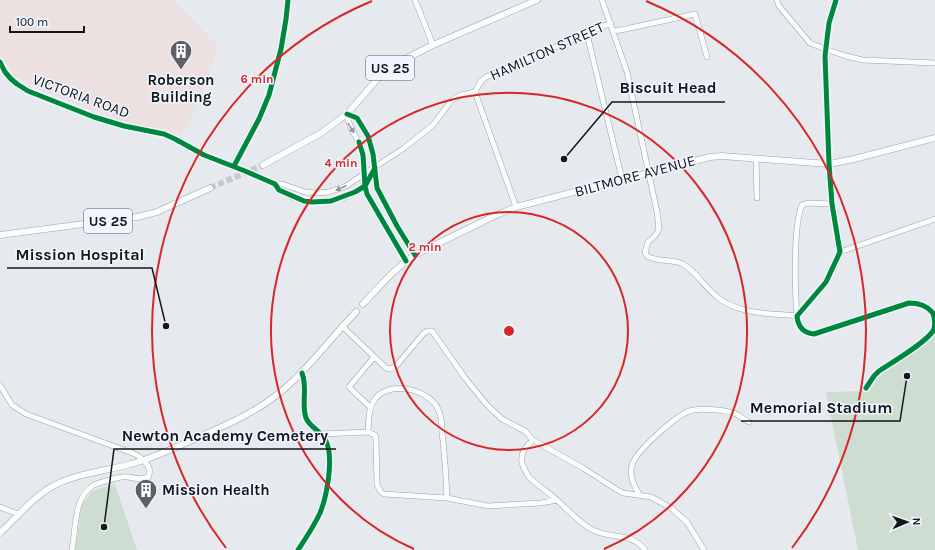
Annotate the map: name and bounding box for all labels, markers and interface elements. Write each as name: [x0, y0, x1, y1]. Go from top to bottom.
scale bar: [10, 8, 84, 34]
text: 100 m: [16, 15, 48, 29]
street label: HAMILTON STREET: [487, 18, 607, 84]
building icon: Roberson Building: [168, 38, 194, 71]
road number: US 25: [366, 56, 414, 80]
street label: VICTORIA ROAD: [30, 70, 132, 122]
place label: Roberson Building: [148, 71, 214, 106]
text: 6 min: [240, 72, 274, 86]
callout: Biscuit Head: [612, 74, 725, 102]
text: Biscuit Head: [619, 78, 717, 97]
one-way arrow: [348, 122, 355, 134]
street label: BILTMORE AVENUE: [573, 151, 697, 201]
text: 4 min: [325, 156, 357, 170]
one-way arrow: [335, 185, 347, 191]
road number: US 25: [84, 209, 132, 233]
callout: Mission Hospital: [7, 240, 152, 268]
text: 2 min: [408, 240, 442, 254]
text: Mission Hospital: [16, 245, 144, 264]
centre of rings: [502, 324, 516, 338]
callout: Memorial Stadium: [741, 393, 900, 421]
text: Memorial Stadium: [750, 398, 892, 417]
callout: Newton Academy Cemetery: [114, 421, 336, 449]
text: Newton Academy Cemetery: [122, 426, 328, 445]
building icon: Mission Health: [133, 477, 159, 510]
place label: Mission Health: [162, 481, 270, 499]
north arrow: [887, 502, 927, 542]
text: N: [910, 517, 923, 526]

